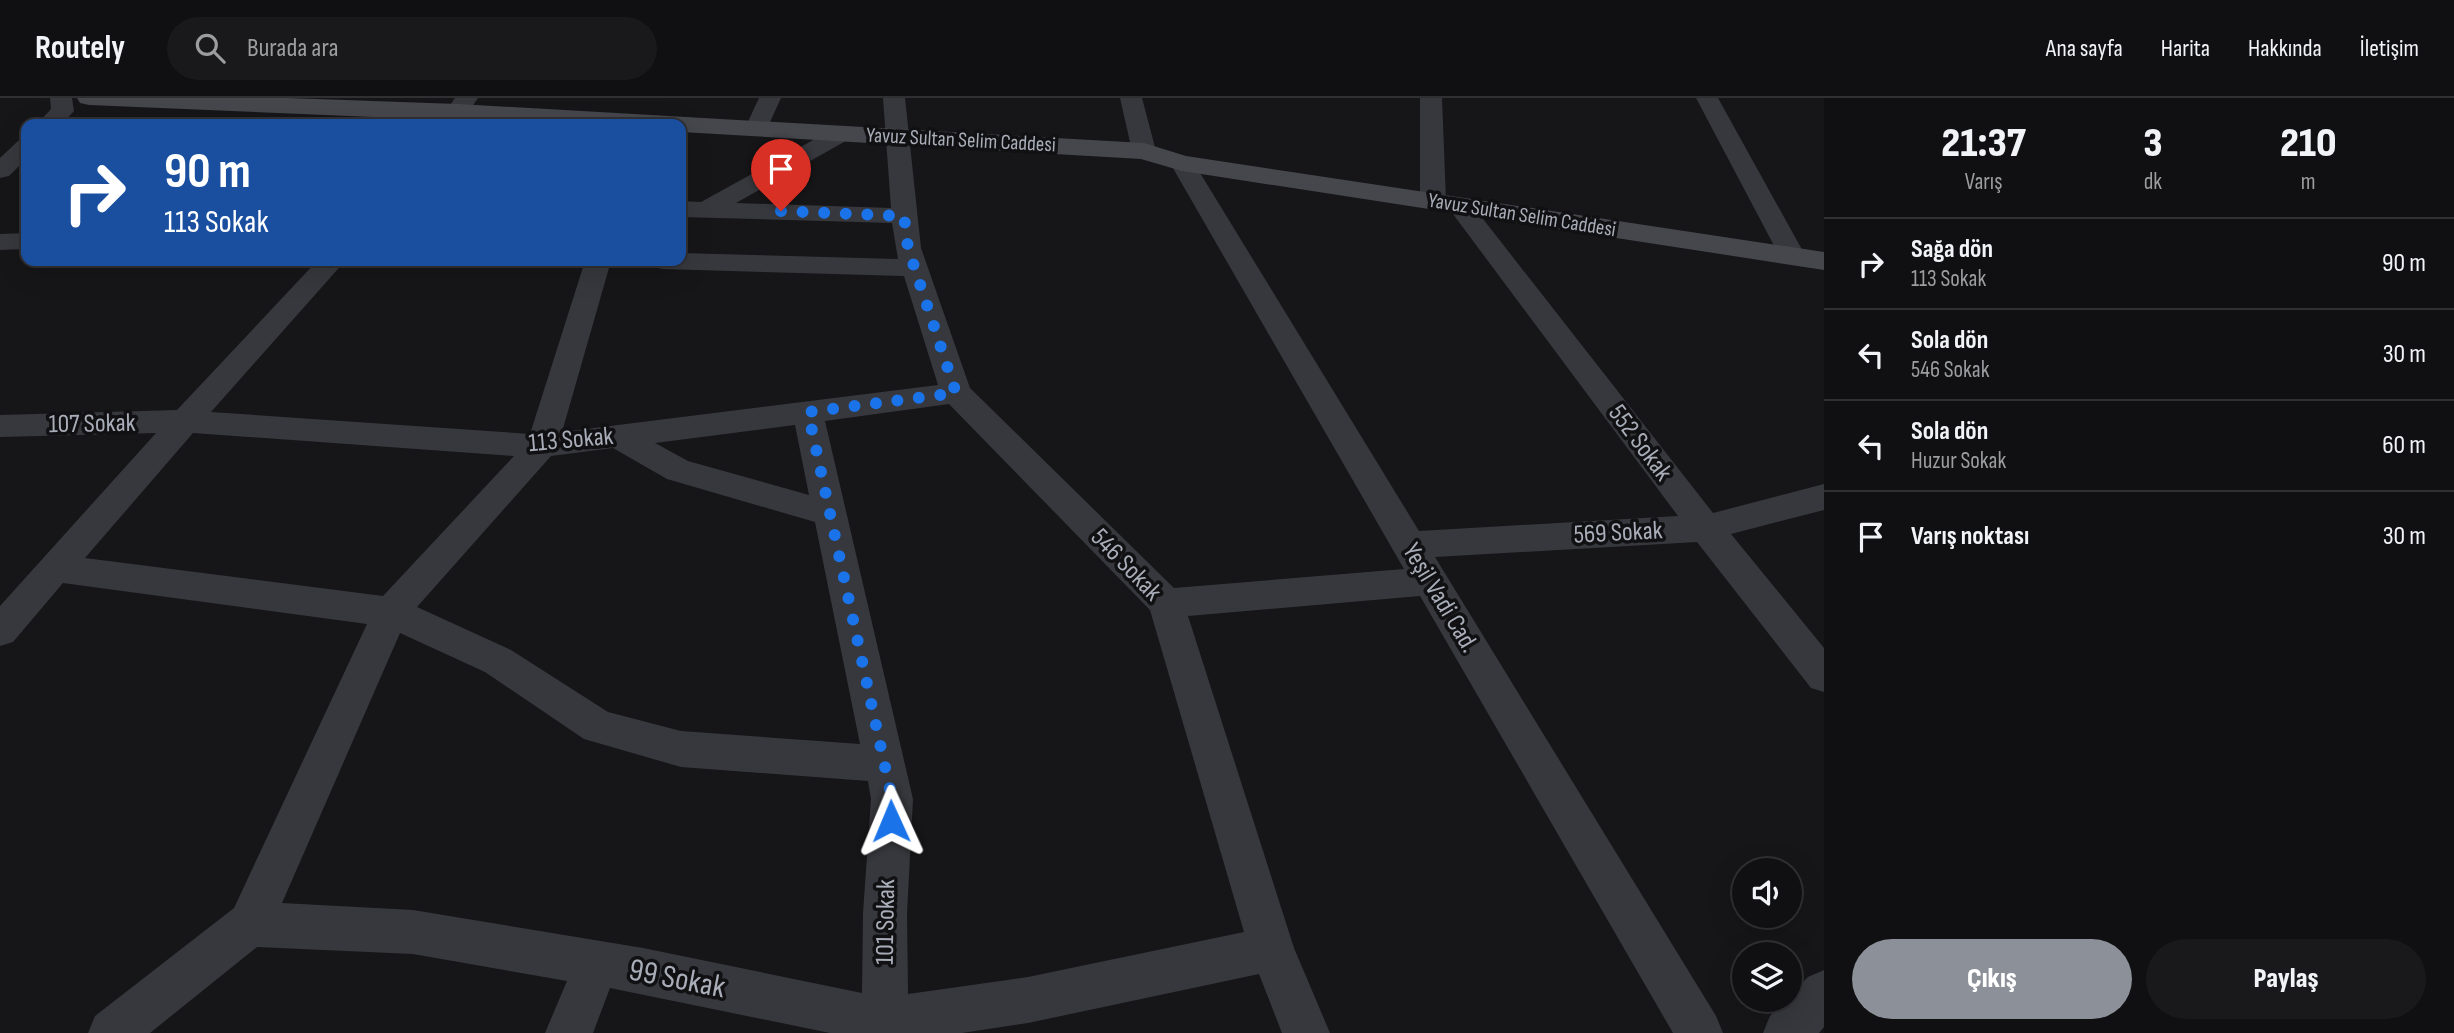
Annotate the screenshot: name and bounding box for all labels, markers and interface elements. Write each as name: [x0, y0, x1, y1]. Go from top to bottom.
search box: [167, 17, 657, 80]
text: Routely: [35, 28, 125, 68]
icon: search: [191, 29, 229, 67]
text: Burada ara: [247, 33, 338, 64]
text: Ana sayfa: [2046, 34, 2123, 63]
text: Harita: [2161, 34, 2210, 63]
text: Hakkında: [2248, 34, 2322, 63]
text: İletişim: [2360, 34, 2419, 63]
text: 21:37: [1941, 118, 2026, 169]
text: 3: [2143, 118, 2163, 169]
text: 210: [2280, 118, 2337, 169]
street label: Yavuz Sultan Selim Caddesi: [866, 123, 1056, 157]
pin: [751, 139, 811, 211]
text: 90 m: [164, 143, 251, 202]
icon: right: [49, 147, 140, 238]
icon: arrive: [762, 150, 800, 188]
text: Varış: [1965, 168, 2002, 196]
text: dk: [2144, 168, 2162, 196]
text: m: [2301, 168, 2316, 196]
street label: Yavuz Sultan Selim Caddesi: [1426, 188, 1618, 242]
text: 113 Sokak: [164, 203, 269, 242]
text: Sağa dön: [1911, 234, 1993, 265]
icon: right: [1852, 245, 1890, 283]
text: 90 m: [2382, 248, 2426, 279]
text: 113 Sokak: [1911, 265, 1986, 293]
text: Sola dön: [1911, 325, 1988, 356]
icon: left: [1852, 336, 1890, 374]
text: 30 m: [2383, 339, 2426, 370]
text: 546 Sokak: [1911, 356, 1989, 384]
street label: 552 Sokak: [1601, 399, 1679, 487]
street label: 107 Sokak: [48, 408, 136, 440]
text: Sola dön: [1911, 416, 1988, 447]
street label: 113 Sokak: [527, 421, 615, 459]
icon: left: [1852, 427, 1890, 465]
text: 60 m: [2382, 430, 2426, 461]
text: Huzur Sokak: [1911, 447, 2006, 475]
street label: 569 Sokak: [1573, 515, 1663, 551]
icon: arrive: [1852, 518, 1890, 556]
text: Varış noktası: [1911, 521, 2029, 552]
text: 30 m: [2383, 521, 2426, 552]
street label: 546 Sokak: [1084, 522, 1168, 608]
street label: Yeşil Vadi Cad.: [1395, 538, 1485, 658]
position arrow: [854, 784, 928, 858]
map controls: [1732, 858, 1802, 1012]
button: sound: [1732, 858, 1802, 928]
street label: 101 Sokak: [870, 879, 902, 965]
button: Çıkış: [1852, 939, 2132, 1019]
button: Paylaş: [2146, 939, 2426, 1019]
button: layers: [1732, 942, 1802, 1012]
street label: 99 Sokak: [626, 951, 728, 1007]

